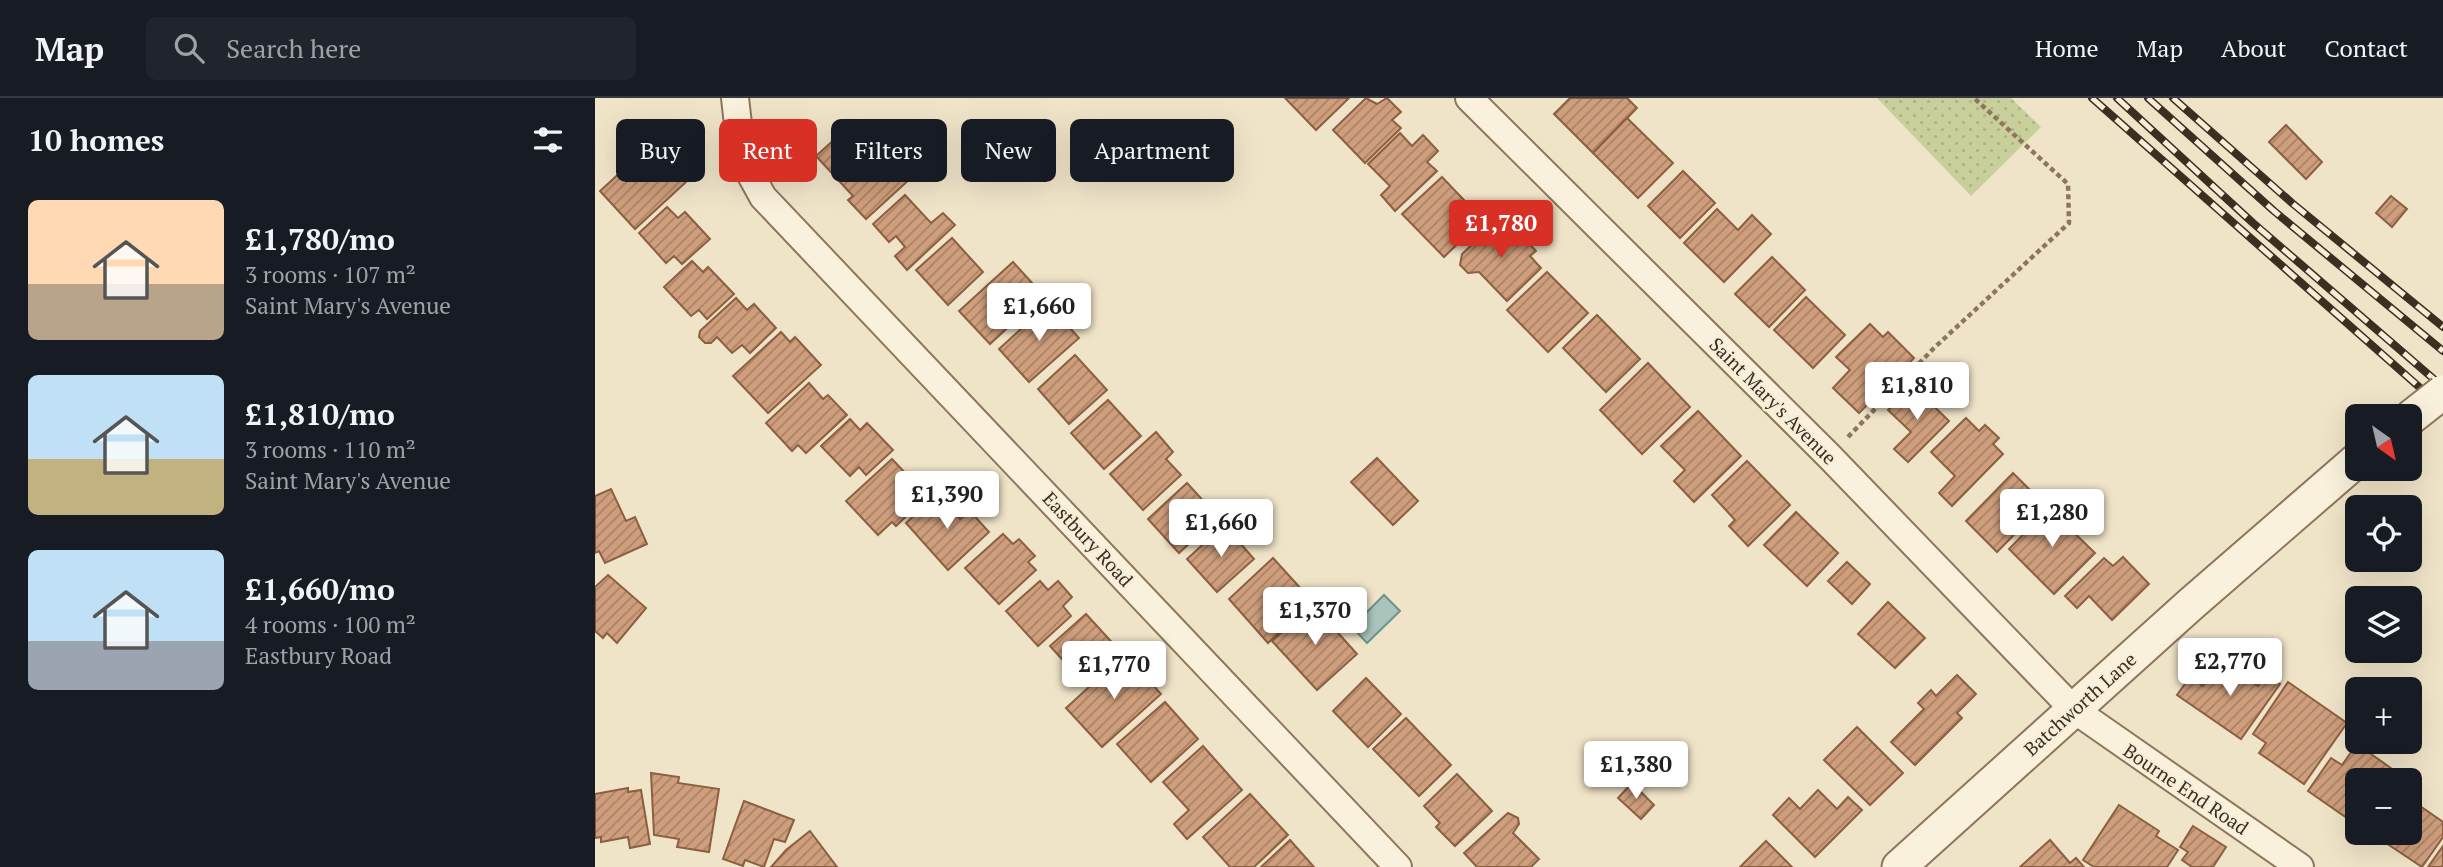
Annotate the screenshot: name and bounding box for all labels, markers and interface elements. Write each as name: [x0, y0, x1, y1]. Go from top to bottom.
search box: [146, 17, 636, 80]
text: Map: [35, 27, 104, 70]
icon: search: [170, 29, 208, 67]
text: Search here: [226, 31, 361, 65]
text: Home: [2035, 32, 2099, 64]
text: Map: [2137, 32, 2183, 64]
text: About: [2221, 32, 2287, 64]
text: Contact: [2325, 32, 2408, 64]
chip: Buy: [616, 119, 705, 182]
chip: Rent: [719, 119, 817, 182]
chip: Filters: [831, 119, 947, 182]
chip: New: [961, 119, 1056, 182]
chip: Apartment: [1070, 119, 1234, 182]
text: 10 homes: [28, 120, 164, 160]
icon: filters: [529, 121, 567, 159]
pin: £1,780: [1444, 200, 1558, 260]
text: £1,780: [1465, 207, 1537, 238]
text: £1,780/mo: [245, 219, 395, 259]
icon: home: [84, 228, 168, 312]
text: 3 rooms · 107 m²: [245, 259, 416, 290]
pin: £1,660: [982, 284, 1096, 343]
text: Saint Mary's Avenue: [245, 290, 451, 321]
text: £1,660: [1003, 290, 1075, 321]
street label: Saint Mary's Avenue: [1704, 332, 1842, 470]
pin: £1,810: [1860, 362, 1974, 422]
text: £1,810: [1881, 369, 1953, 400]
text: £1,810/mo: [245, 394, 395, 434]
icon: home: [84, 403, 168, 487]
north arrow: [2345, 404, 2422, 481]
map controls: [2345, 404, 2422, 845]
text: 3 rooms · 110 m²: [245, 434, 416, 465]
text: Saint Mary's Avenue: [245, 465, 451, 496]
pin: £1,390: [890, 472, 1004, 531]
text: £1,390: [911, 478, 983, 509]
street label: Eastbury Road: [1038, 486, 1139, 592]
pin: £1,280: [1995, 490, 2109, 549]
button: locate: [2345, 495, 2422, 572]
text: £1,280: [2016, 496, 2088, 527]
pin: £1,660: [1164, 500, 1278, 559]
text: £1,660: [1185, 506, 1257, 537]
text: £1,660/mo: [245, 569, 395, 609]
icon: home: [84, 578, 168, 662]
button: layers: [2345, 586, 2422, 663]
pin: £1,370: [1258, 588, 1372, 647]
text: £1,370: [1279, 594, 1351, 625]
text: 4 rooms · 100 m²: [245, 609, 416, 640]
pin: £2,770: [2173, 638, 2287, 698]
text: Eastbury Road: [245, 640, 392, 671]
pin: £1,770: [1057, 642, 1171, 701]
text: £2,770: [2194, 645, 2266, 676]
street label: Batchworth Lane: [2018, 646, 2141, 761]
text: £1,770: [1078, 648, 1150, 679]
button: +: [2345, 677, 2422, 754]
street label: Bourne End Road: [2119, 737, 2254, 840]
pin: £1,380: [1579, 742, 1693, 801]
text: £1,380: [1600, 748, 1672, 779]
button: −: [2345, 768, 2422, 845]

